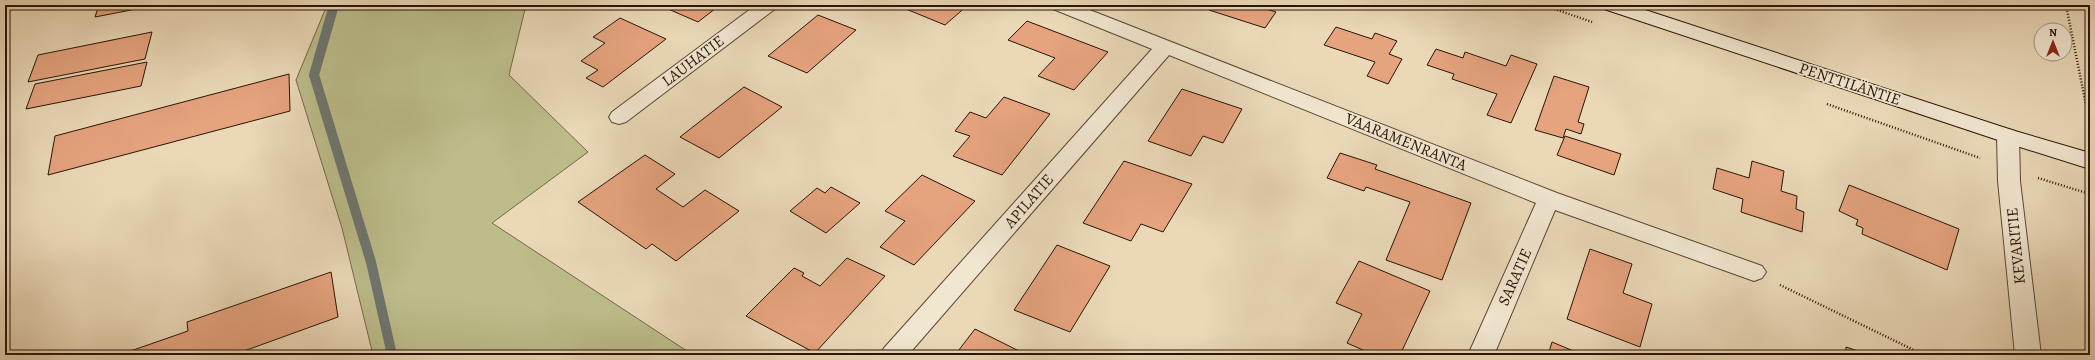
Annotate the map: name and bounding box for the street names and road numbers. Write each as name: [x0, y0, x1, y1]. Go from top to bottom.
street label: LAUHATIE: [657, 30, 729, 92]
street label: PENTTILÄNTIE: [1796, 57, 1904, 111]
street label: VAARAMENRANTA: [1341, 107, 1471, 177]
street label: APILATIE: [999, 169, 1059, 234]
street label: KEVARITIE: [2001, 206, 2031, 286]
street label: SARATIE: [1493, 245, 1537, 309]

